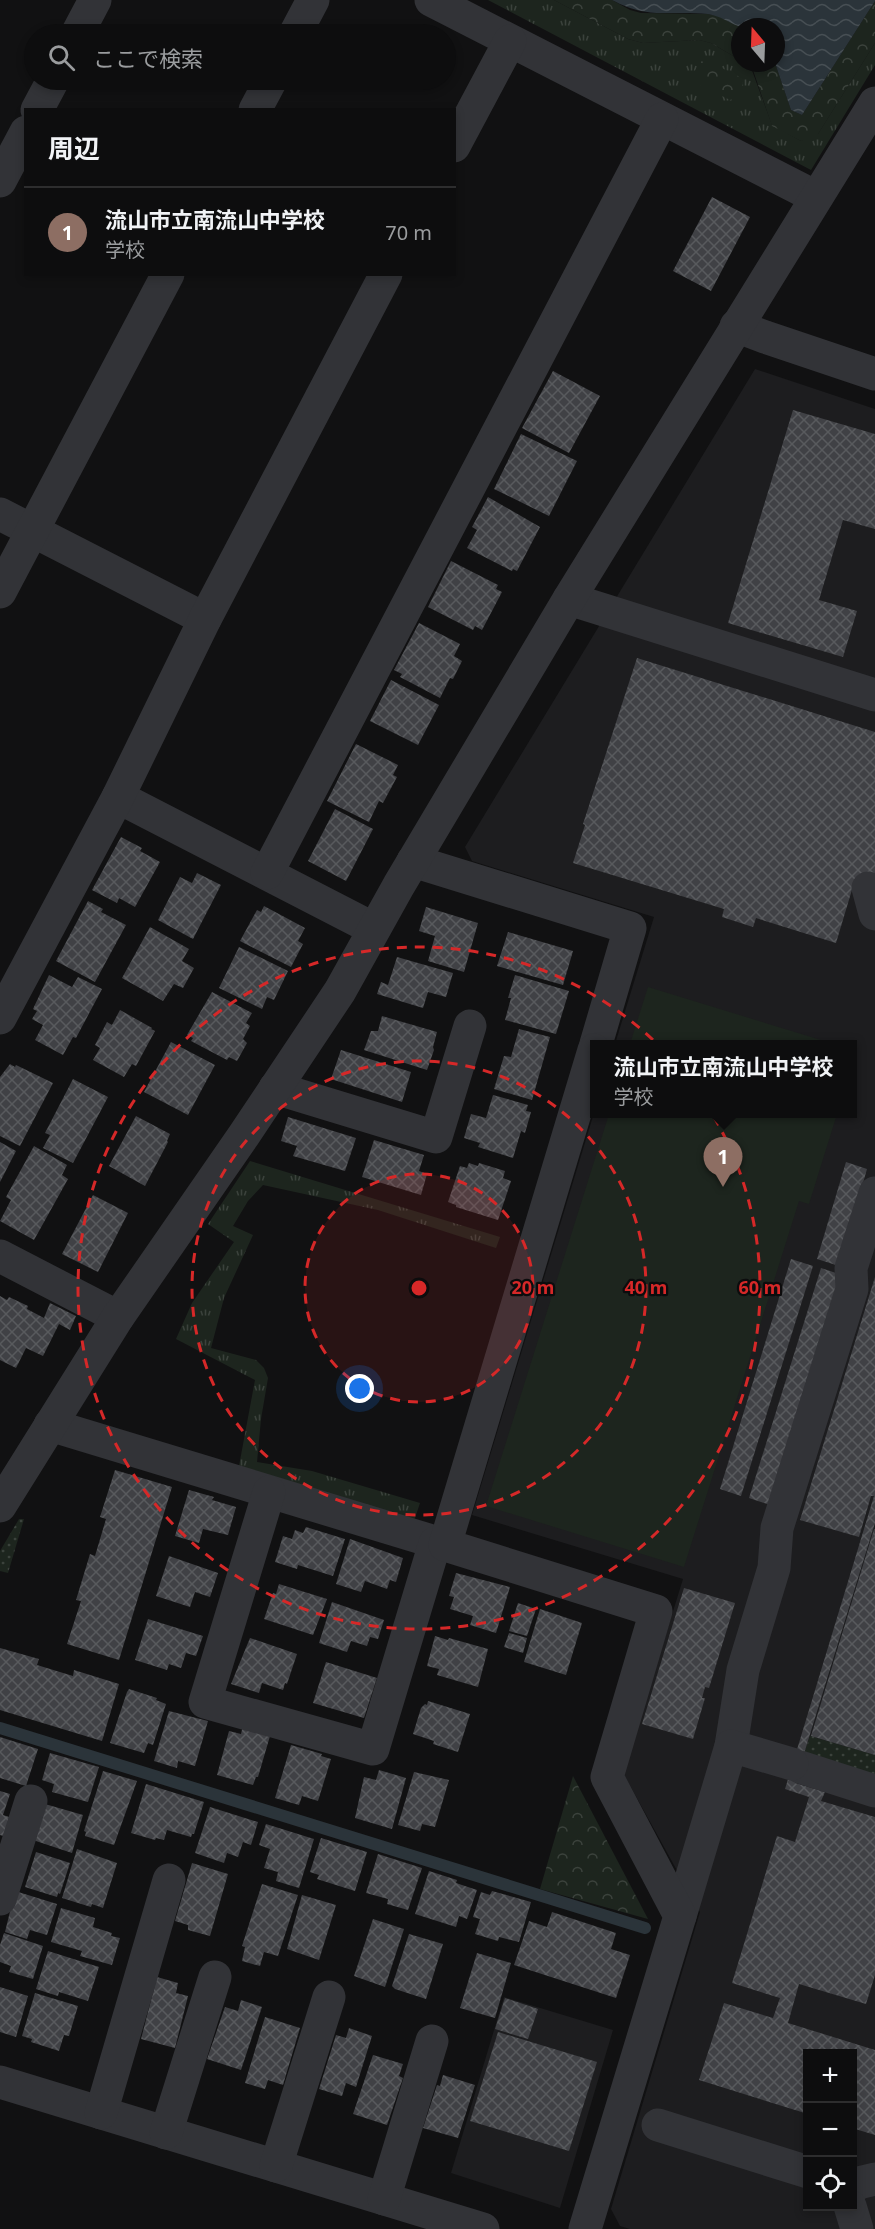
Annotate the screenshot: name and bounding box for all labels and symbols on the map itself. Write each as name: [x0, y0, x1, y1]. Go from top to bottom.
north arrow: [731, 18, 785, 72]
pin: 1: [704, 1138, 742, 1187]
text: 20 m: [512, 1275, 554, 1299]
text: 40 m: [625, 1275, 667, 1299]
text: 60 m: [739, 1275, 781, 1299]
centre of rings: [409, 1278, 429, 1298]
your location: [345, 1374, 374, 1403]

